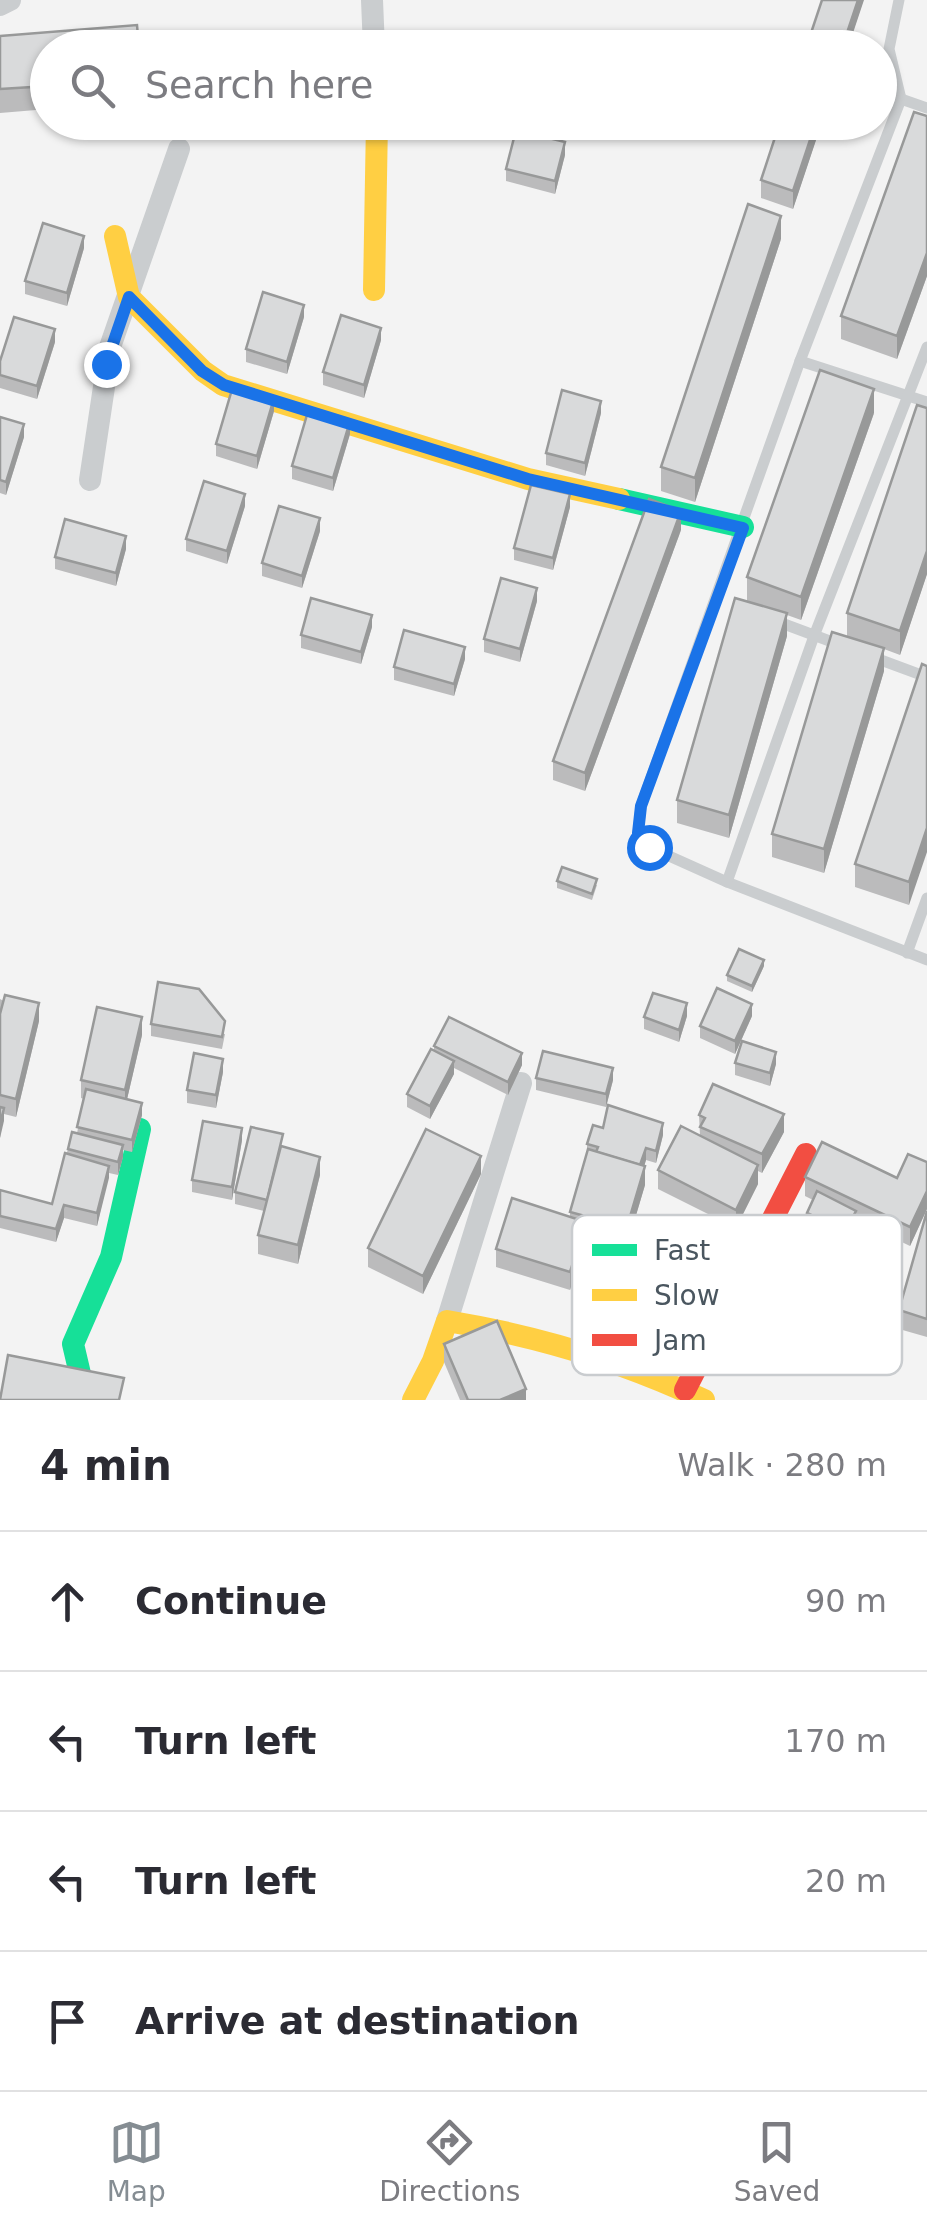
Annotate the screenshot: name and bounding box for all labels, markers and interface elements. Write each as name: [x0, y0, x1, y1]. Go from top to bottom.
search box: [30, 30, 897, 140]
icon: search: [65, 58, 120, 113]
text: Search here: [145, 63, 373, 107]
route end: [84, 342, 130, 388]
route start: [627, 825, 673, 871]
legend: [572, 1215, 902, 1375]
text: Fast: [654, 1234, 710, 1267]
text: Slow: [654, 1279, 720, 1312]
text: Jam: [652, 1324, 707, 1357]
text: 4 min: [40, 1441, 172, 1490]
text: Walk · 280 m: [677, 1446, 887, 1484]
icon: ahead: [40, 1574, 95, 1629]
text: Continue: [135, 1579, 327, 1623]
text: 90 m: [805, 1582, 887, 1620]
icon: left: [40, 1714, 95, 1769]
text: Turn left: [135, 1719, 316, 1763]
text: 170 m: [785, 1722, 887, 1760]
icon: left: [40, 1854, 95, 1909]
text: Turn left: [135, 1859, 316, 1903]
text: 20 m: [805, 1862, 887, 1900]
icon: arrive: [40, 1994, 95, 2049]
text: Arrive at destination: [135, 1999, 580, 2043]
tab: Map: [107, 2115, 166, 2208]
tab: Directions: [379, 2115, 520, 2208]
tab: Saved: [734, 2115, 820, 2208]

